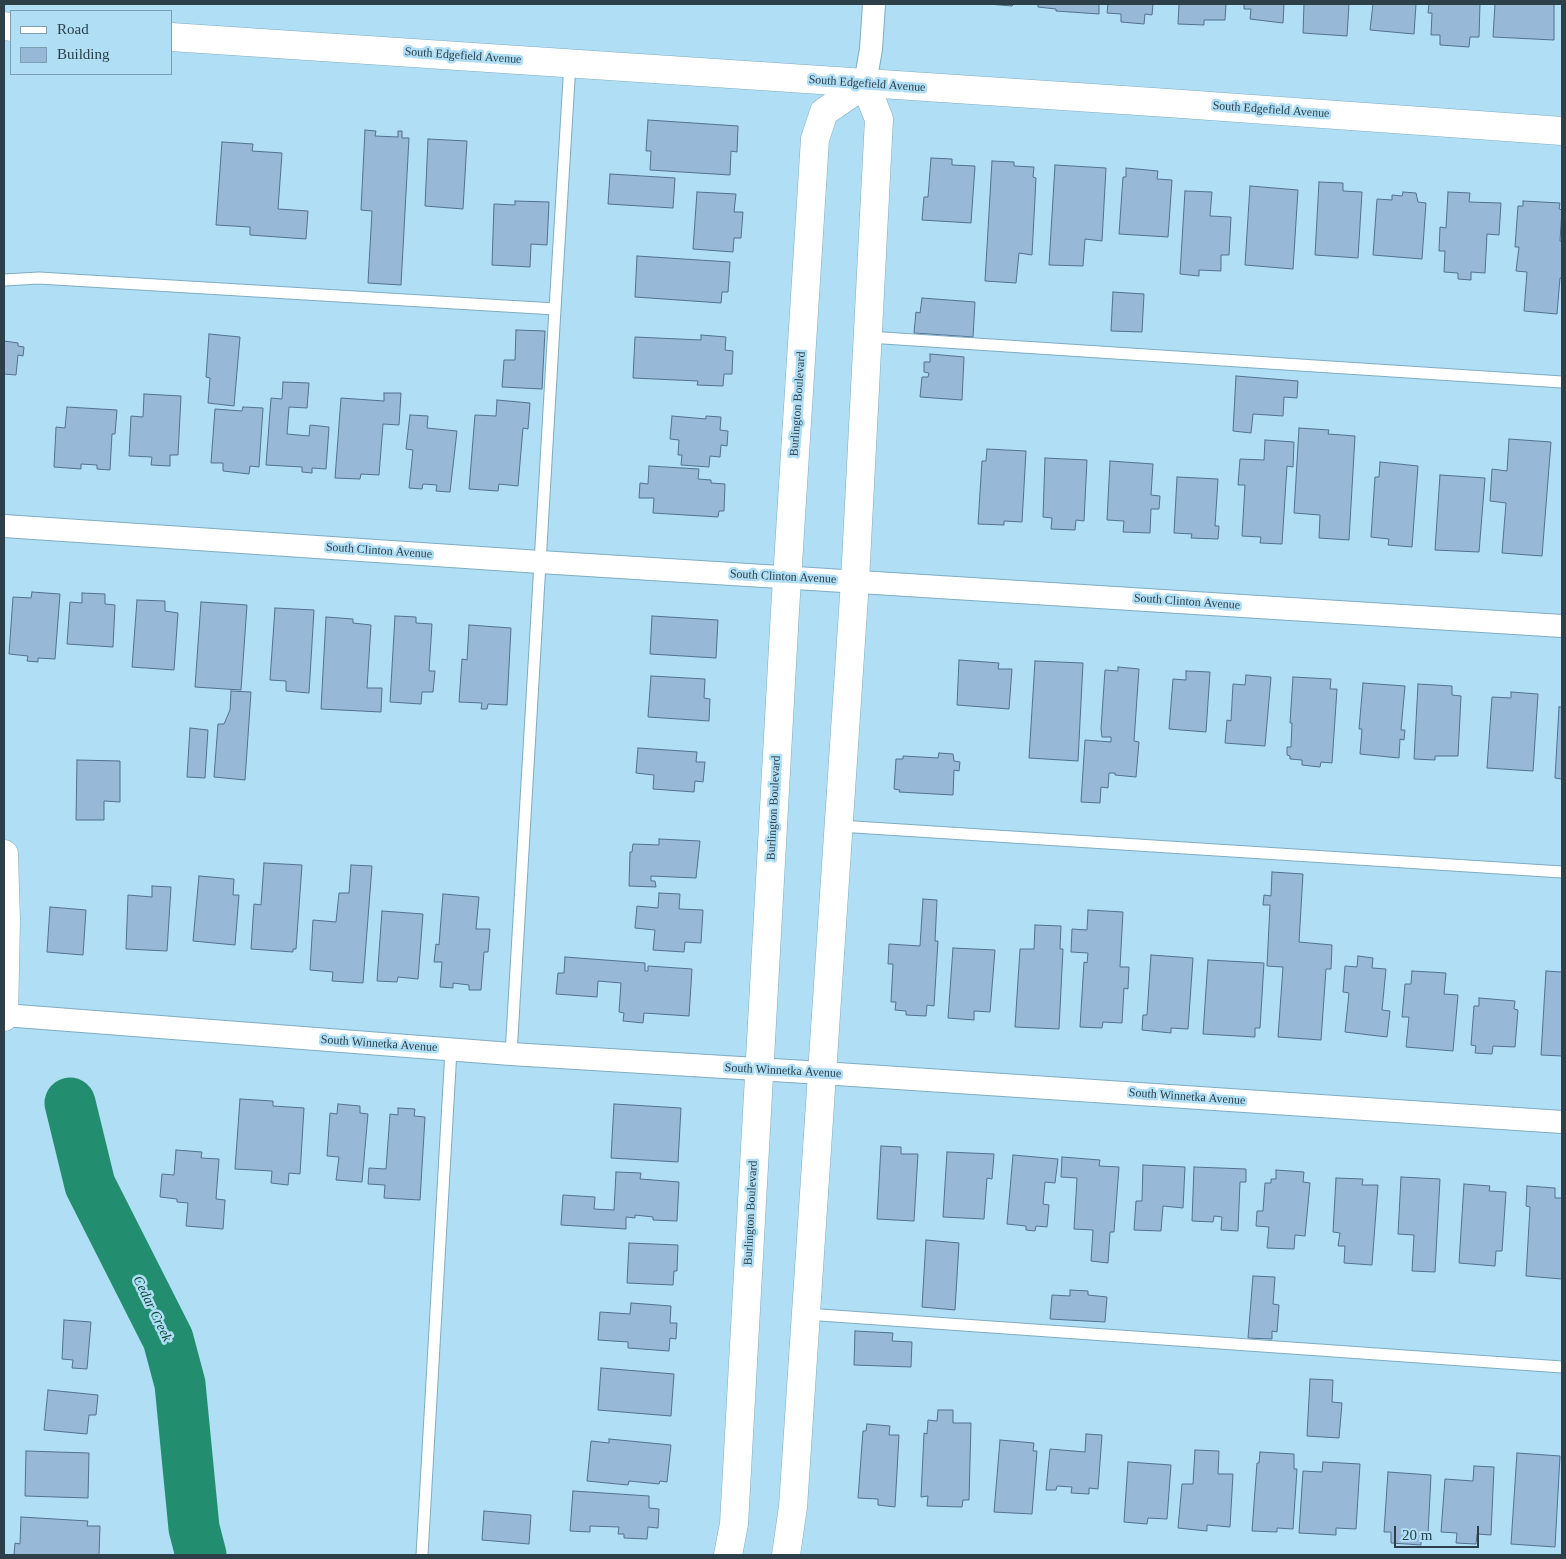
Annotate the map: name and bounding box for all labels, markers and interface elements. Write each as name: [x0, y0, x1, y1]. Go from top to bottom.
legend: [10, 10, 172, 75]
text: Road: [57, 21, 89, 37]
street label: South Edgefield Avenue: [404, 45, 522, 67]
text: Building: [57, 46, 110, 62]
street label: South Edgefield Avenue: [808, 73, 926, 95]
street label: South Edgefield Avenue: [1212, 99, 1330, 121]
street label: Burlington Boulevard: [787, 351, 809, 457]
street label: South Clinton Avenue: [325, 540, 433, 562]
street label: South Clinton Avenue: [729, 567, 837, 587]
street label: South Clinton Avenue: [1133, 591, 1241, 613]
street label: Burlington Boulevard: [764, 755, 784, 861]
street label: South Winnetka Avenue: [320, 1033, 438, 1055]
street label: South Winnetka Avenue: [724, 1061, 842, 1081]
street label: South Winnetka Avenue: [1128, 1086, 1246, 1108]
street label: Burlington Boulevard: [741, 1160, 761, 1266]
water label: Cedar Creek: [129, 1273, 175, 1345]
scale bar: [1396, 1516, 1481, 1548]
text: 20 m: [1402, 1527, 1432, 1543]

